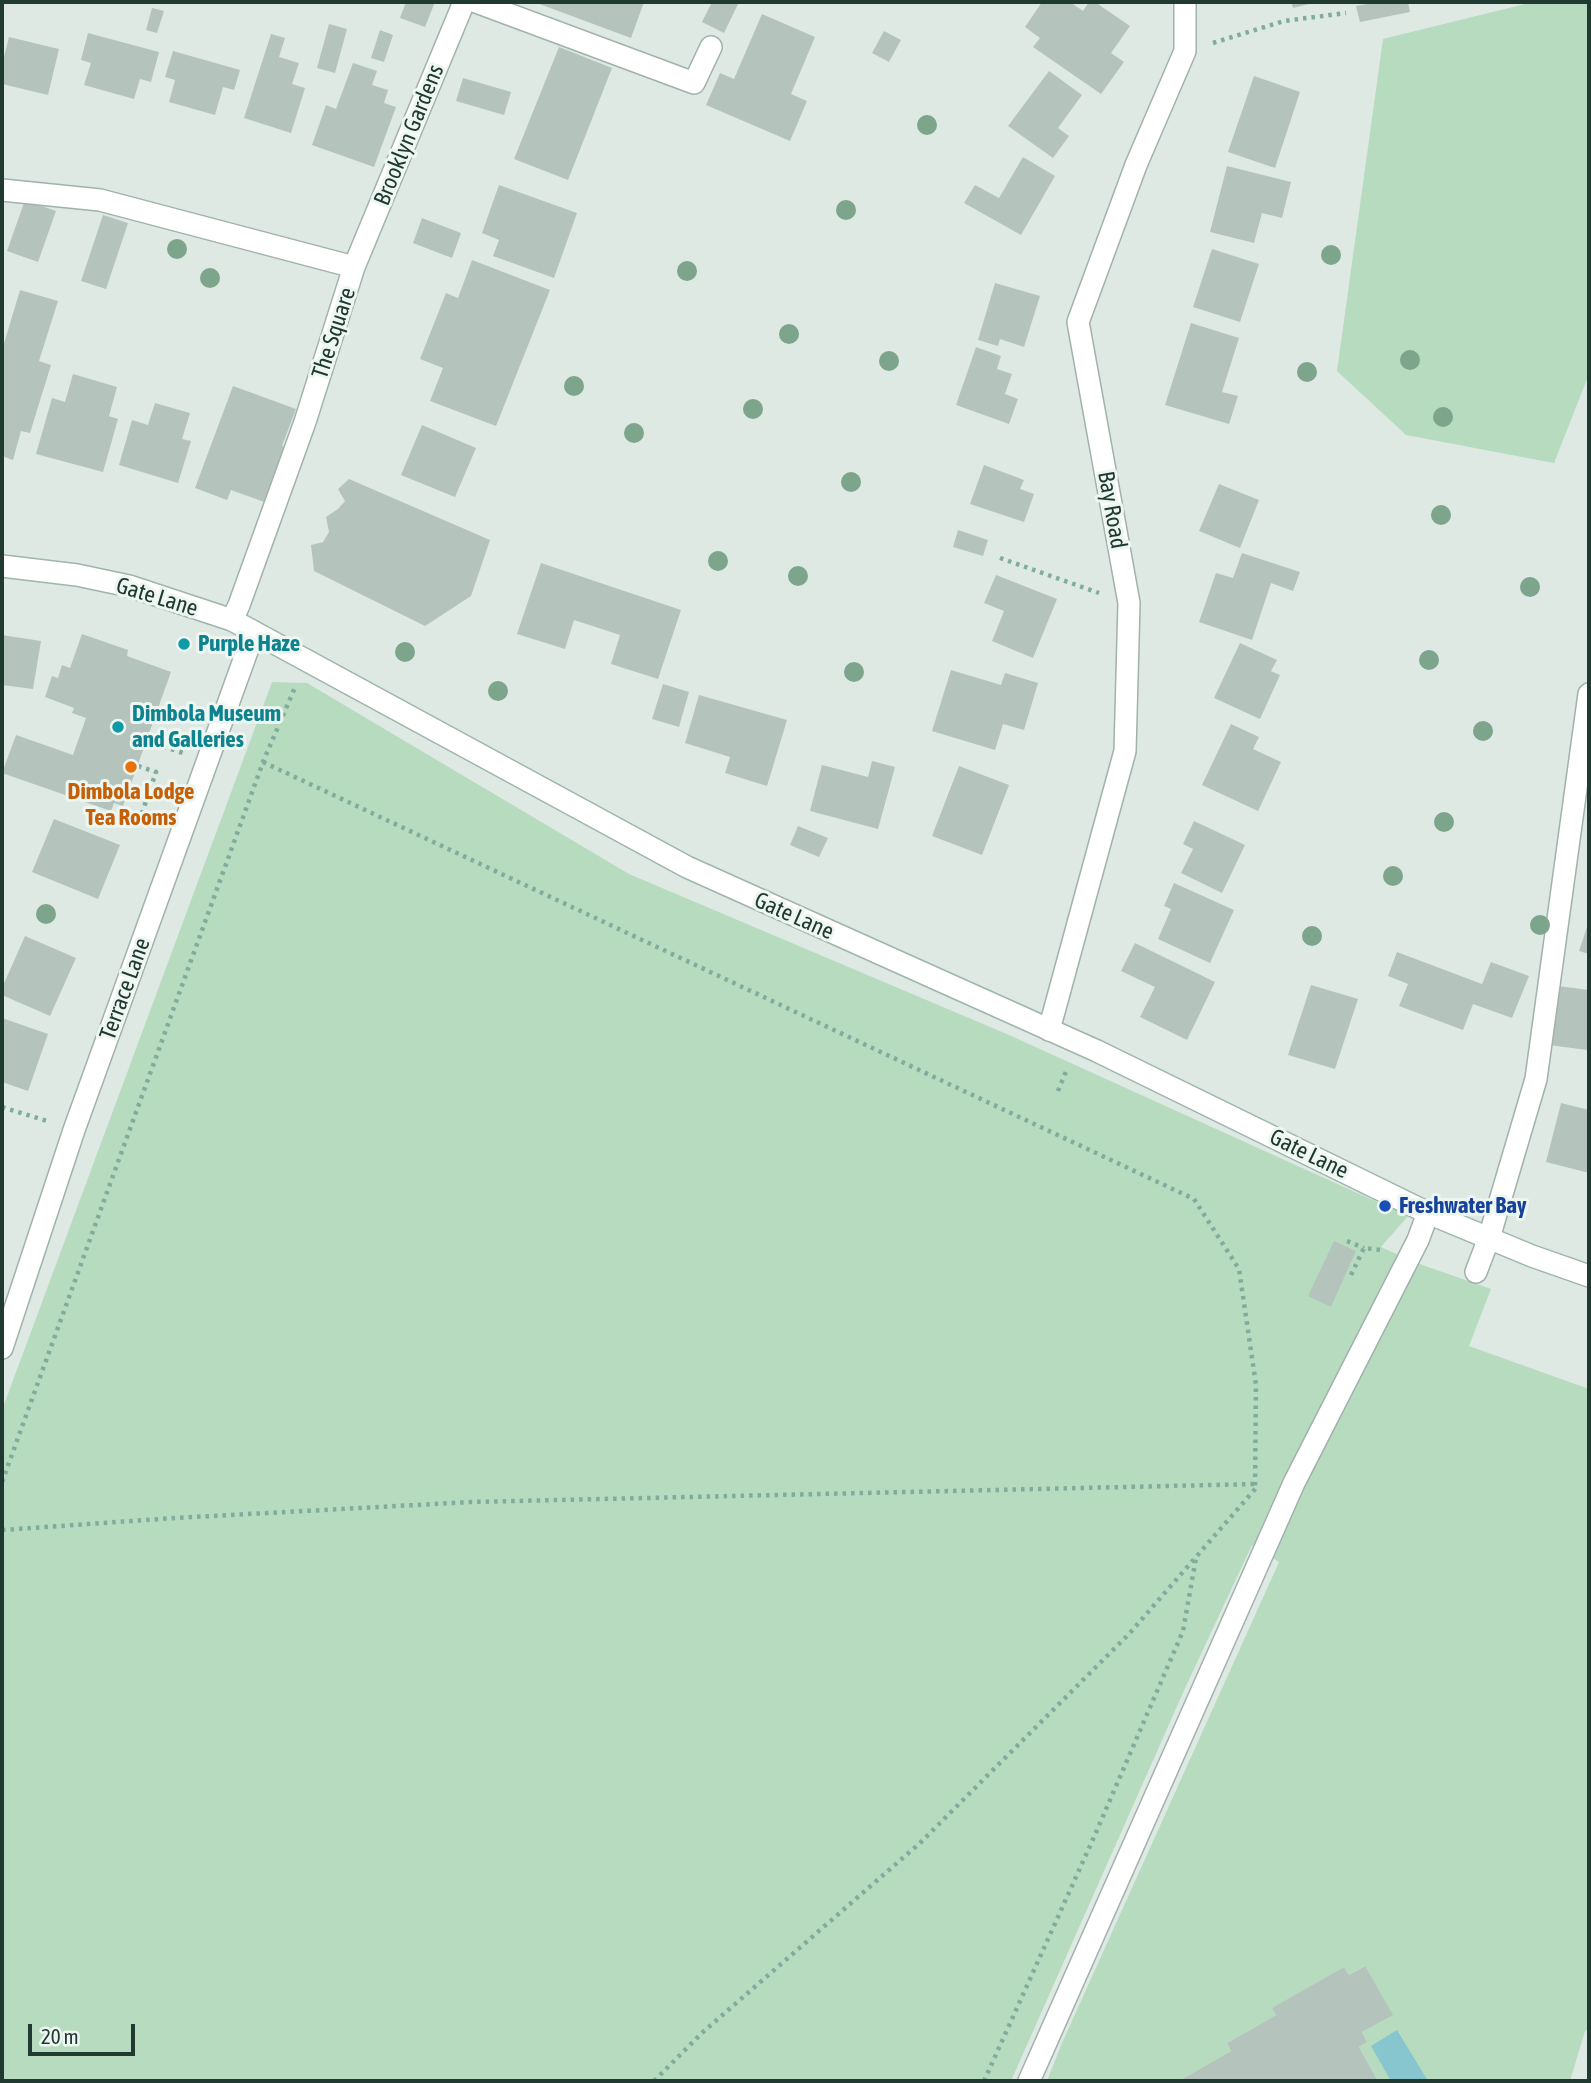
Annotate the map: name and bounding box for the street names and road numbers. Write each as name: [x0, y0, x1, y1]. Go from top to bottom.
street label: Brooklyn Gardens: [368, 61, 450, 209]
street label: The Square: [306, 284, 362, 382]
street label: Bay Road: [1092, 469, 1132, 551]
street label: Gate Lane: [113, 572, 201, 622]
street label: Gate Lane: [750, 886, 838, 946]
street label: Terrace Lane: [94, 934, 156, 1044]
street label: Gate Lane: [1265, 1123, 1353, 1185]

